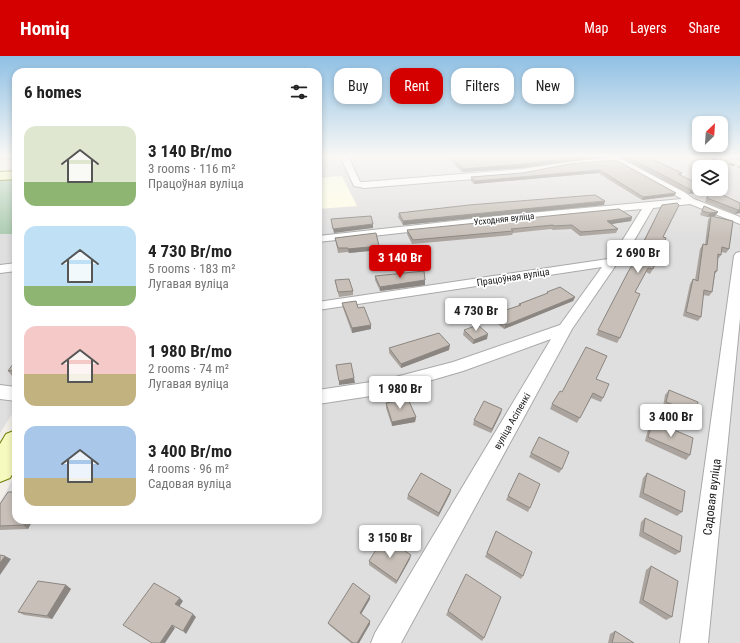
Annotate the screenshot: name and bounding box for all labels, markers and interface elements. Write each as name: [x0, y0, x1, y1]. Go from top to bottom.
text: Homiq: [20, 17, 69, 40]
text: Map: [584, 20, 608, 36]
text: Layers: [630, 20, 667, 36]
text: Share: [689, 20, 720, 36]
chip: Buy: [334, 68, 382, 104]
chip: Rent: [390, 68, 443, 104]
chip: Filters: [451, 68, 514, 104]
chip: New: [522, 68, 574, 104]
icon: filters: [288, 81, 310, 103]
text: 6 homes: [24, 82, 82, 102]
north arrow: [692, 116, 728, 152]
map controls: [692, 116, 728, 196]
text: 3 140 Br/mo: [148, 141, 232, 161]
icon: home: [56, 142, 104, 190]
button: layers: [692, 160, 728, 196]
text: 3 rooms · 116 m²: [148, 161, 235, 176]
text: Працоўная вуліца: [148, 176, 244, 191]
street label: Усходняя вуліца: [473, 211, 535, 227]
pin: 2 690 Br: [597, 240, 679, 274]
text: 4 730 Br/mo: [148, 241, 232, 261]
icon: home: [56, 242, 104, 290]
pin: 3 140 Br: [359, 245, 441, 279]
text: 2 690 Br: [616, 245, 660, 260]
text: 3 140 Br: [378, 250, 422, 265]
text: 5 rooms · 183 m²: [148, 261, 235, 276]
street label: Працоўная вуліца: [476, 266, 550, 288]
text: Лугавая вуліца: [148, 276, 229, 291]
pin: 4 730 Br: [435, 298, 517, 332]
text: 4 730 Br: [454, 303, 498, 318]
text: 1 980 Br/mo: [148, 341, 232, 361]
icon: home: [56, 342, 104, 390]
text: 2 rooms · 74 m²: [148, 361, 229, 376]
text: Лугавая вуліца: [148, 376, 229, 391]
pin: 1 980 Br: [359, 376, 441, 410]
text: 1 980 Br: [378, 381, 422, 396]
street label: вуліца Асіпенкі: [491, 391, 533, 451]
pin: 3 400 Br: [630, 404, 712, 438]
text: 3 400 Br: [649, 409, 693, 424]
text: 3 400 Br/mo: [148, 441, 232, 461]
icon: home: [56, 442, 104, 490]
street label: Садовая вуліца: [700, 458, 724, 536]
text: 4 rooms · 96 m²: [148, 461, 229, 476]
text: Садовая вуліца: [148, 476, 231, 491]
pin: 3 150 Br: [349, 525, 431, 559]
text: 3 150 Br: [368, 530, 412, 545]

